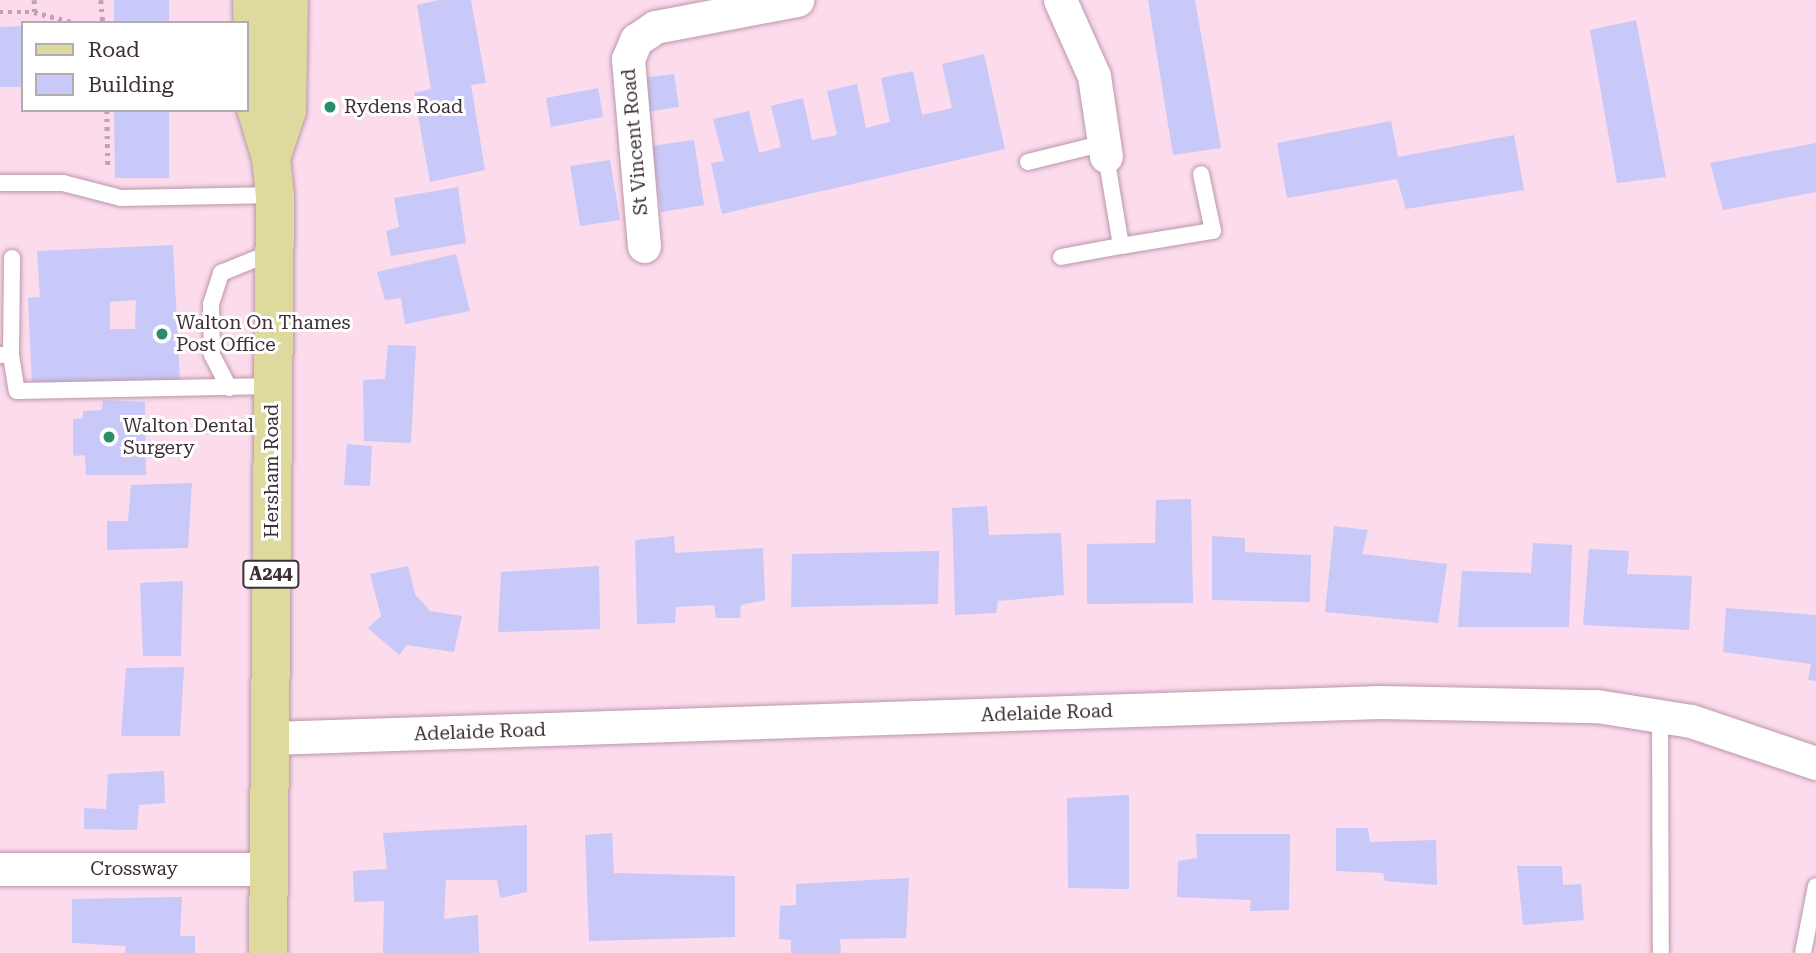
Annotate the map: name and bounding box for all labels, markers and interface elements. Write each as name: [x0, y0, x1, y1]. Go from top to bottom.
legend: [21, 21, 248, 112]
text: Road: [88, 38, 140, 62]
street label: St Vincent Road: [617, 68, 653, 216]
text: Building: [88, 73, 174, 97]
place label: Rydens Road: [344, 96, 463, 118]
marker: Rydens Road: [322, 99, 338, 115]
place label: Walton On Thames Post Office: [176, 312, 350, 356]
marker: Walton On Thames Post Office: [154, 326, 170, 342]
street label: Hersham Road: [261, 404, 283, 538]
place label: Walton Dental Surgery: [123, 415, 254, 459]
marker: Walton Dental Surgery: [101, 429, 117, 445]
road number: A244: [241, 560, 301, 588]
street label: Adelaide Road: [981, 699, 1113, 727]
street label: Adelaide Road: [414, 718, 546, 746]
street label: Crossway: [90, 858, 178, 880]

